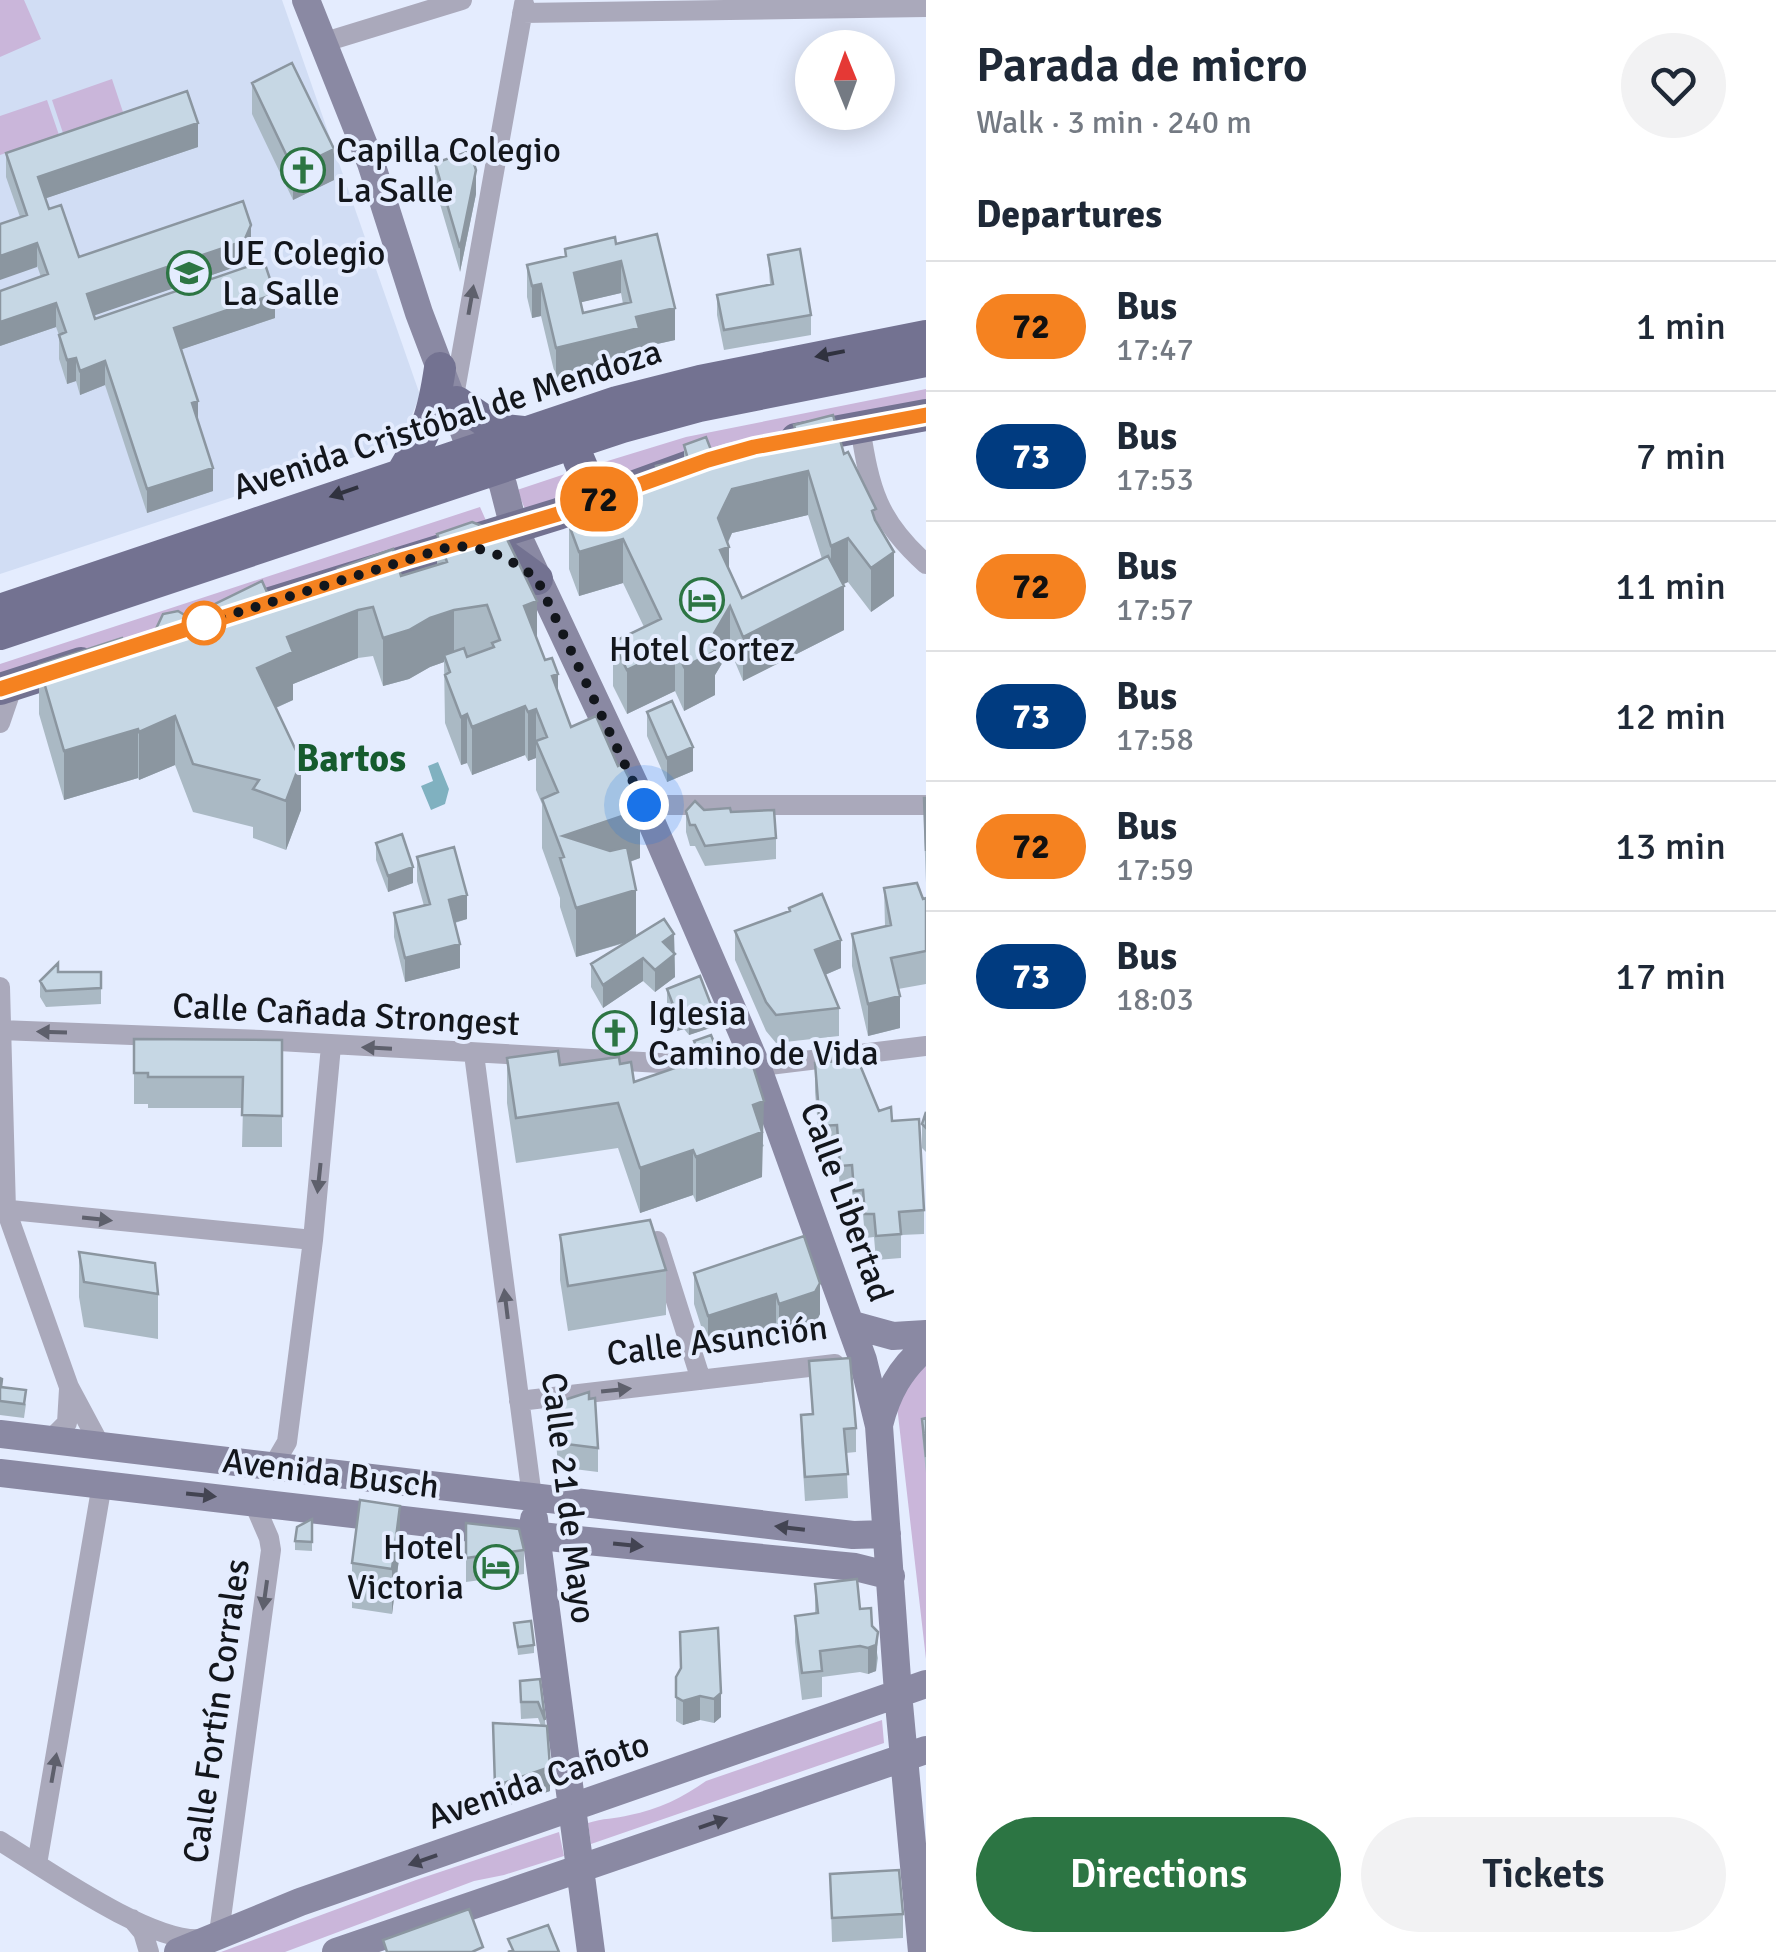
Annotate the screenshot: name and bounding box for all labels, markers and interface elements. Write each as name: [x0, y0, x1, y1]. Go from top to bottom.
north arrow: [795, 30, 895, 130]
map controls: [795, 30, 895, 130]
button: heart: [1621, 33, 1726, 138]
text: Parada de micro: [976, 36, 1308, 95]
text: Walk · 3 min · 240 m: [976, 103, 1252, 142]
place label: Capilla Colegio La Salle: [336, 129, 561, 212]
church icon: Capilla Colegio La Salle: [280, 147, 326, 193]
text: Departures: [976, 191, 1162, 238]
place label: UE Colegio La Salle: [222, 232, 385, 315]
school or university icon: UE Colegio La Salle: [166, 250, 212, 296]
text: Bus: [1116, 283, 1177, 330]
one-way arrow: [464, 284, 479, 315]
text: 1 min: [1636, 303, 1726, 350]
text: 72: [1012, 305, 1050, 348]
street label: Avenida Cristóbal de Mendoza: [227, 330, 667, 509]
text: 17:47: [1116, 330, 1194, 369]
one-way arrow: [814, 347, 845, 362]
text: Bus: [1116, 413, 1177, 460]
text: 7 min: [1636, 433, 1726, 480]
text: 73: [1012, 435, 1050, 478]
text: 17:53: [1116, 460, 1194, 499]
line badge: 72: [554, 466, 644, 532]
text: 72: [580, 478, 618, 521]
one-way arrow: [329, 486, 359, 501]
text: Bus: [1116, 543, 1177, 590]
text: 11 min: [1615, 563, 1726, 610]
text: 72: [1012, 565, 1050, 608]
hotel icon: Hotel Cortez: [679, 577, 725, 623]
text: 17:57: [1116, 590, 1194, 629]
unlabelled marker: [183, 602, 225, 644]
place label: Hotel Cortez: [609, 628, 795, 671]
text: Bus: [1116, 673, 1177, 720]
text: 12 min: [1615, 693, 1726, 740]
text: 73: [1012, 695, 1050, 738]
text: 17:58: [1116, 720, 1194, 759]
district label: Bartos: [296, 735, 406, 782]
your location: [619, 780, 669, 830]
text: Bus: [1116, 803, 1177, 850]
text: 13 min: [1615, 823, 1726, 870]
text: 72: [1012, 825, 1050, 868]
text: 17:59: [1116, 850, 1194, 889]
text: Bus: [1116, 933, 1177, 980]
text: 17 min: [1615, 953, 1726, 1000]
text: 73: [1012, 955, 1050, 998]
text: 18:03: [1116, 980, 1194, 1019]
street label: Calle Cañada Strongest: [171, 984, 521, 1045]
place label: Iglesia Camino de Vida: [648, 992, 879, 1075]
church icon: Iglesia Camino de Vida: [592, 1010, 638, 1056]
one-way arrow: [36, 1023, 68, 1039]
one-way arrow: [360, 1040, 392, 1056]
street label: Calle Libertad: [791, 1097, 902, 1308]
one-way arrow: [310, 1162, 326, 1194]
one-way arrow: [82, 1211, 113, 1227]
one-way arrow: [498, 1288, 514, 1319]
street label: Calle Asunción: [604, 1306, 830, 1375]
street label: Calle 21 de Mayo: [532, 1370, 605, 1626]
one-way arrow: [600, 1382, 632, 1398]
street label: Avenida Busch: [220, 1439, 442, 1508]
one-way arrow: [186, 1488, 218, 1504]
one-way arrow: [774, 1520, 805, 1536]
place label: Hotel Victoria: [347, 1526, 464, 1609]
one-way arrow: [613, 1537, 645, 1553]
hotel icon: Hotel Victoria: [473, 1544, 519, 1590]
street label: Calle Fortín Corrales: [174, 1556, 259, 1866]
one-way arrow: [256, 1579, 272, 1611]
street label: Avenida Cañoto: [421, 1722, 655, 1839]
one-way arrow: [46, 1752, 62, 1783]
one-way arrow: [698, 1815, 728, 1830]
button: Directions: [976, 1817, 1341, 1932]
button: Tickets: [1361, 1817, 1726, 1932]
one-way arrow: [408, 1853, 438, 1868]

